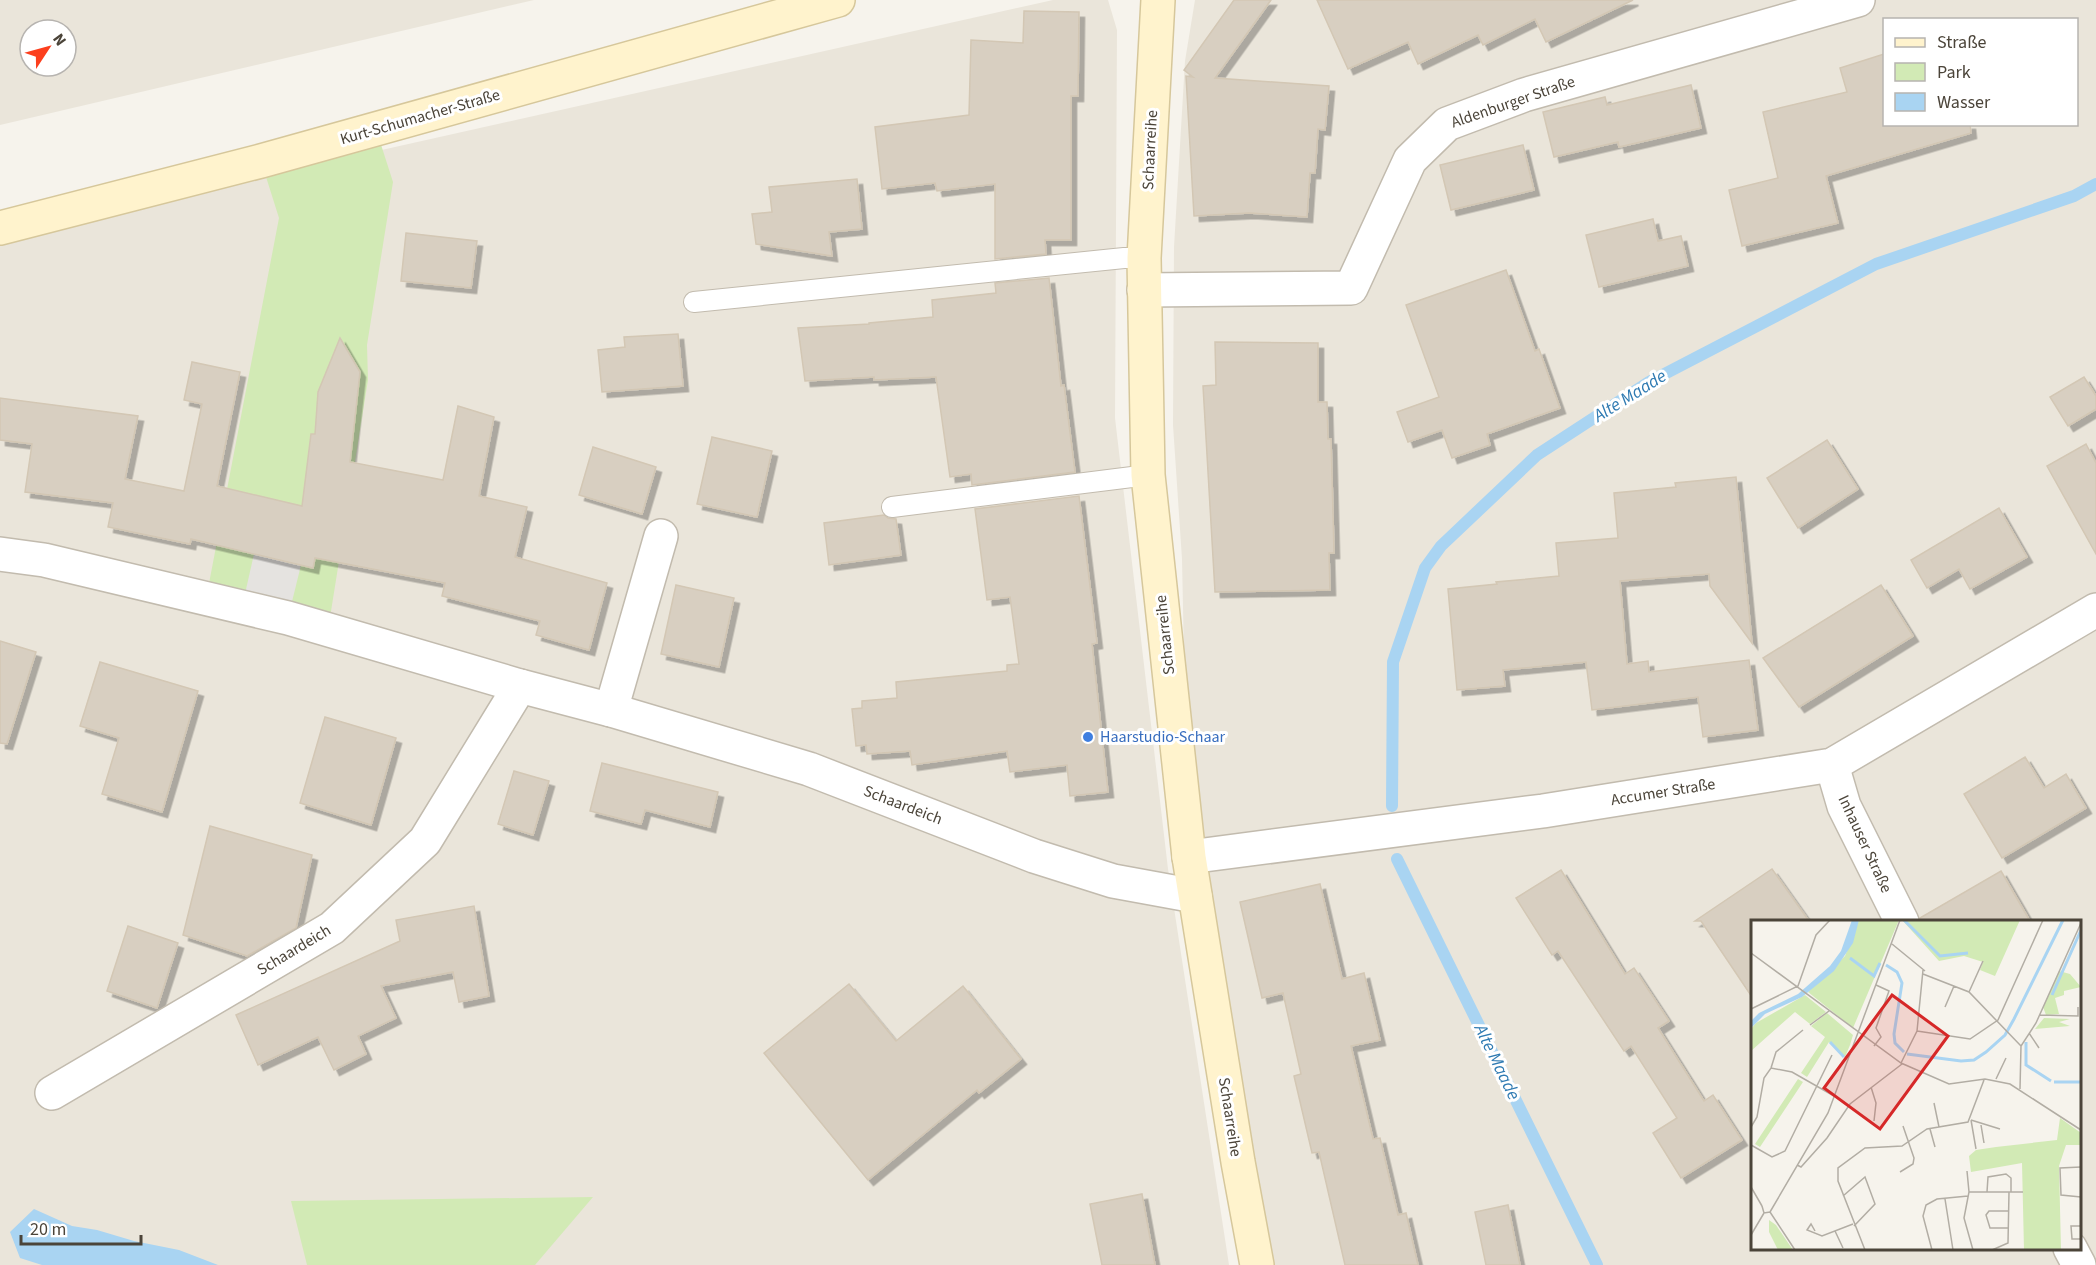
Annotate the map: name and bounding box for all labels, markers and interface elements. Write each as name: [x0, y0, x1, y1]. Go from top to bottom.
north arrow: [18, 18, 78, 78]
legend: [1883, 18, 2078, 126]
text: N: [47, 29, 71, 51]
text: Straße: [1937, 30, 1987, 55]
text: Park: [1937, 60, 1971, 85]
street label: Aldenburger Straße: [1448, 70, 1578, 134]
street label: Kurt-Schumacher-Straße: [337, 84, 503, 150]
text: Wasser: [1937, 90, 1991, 115]
street label: Schaarreihe: [1137, 109, 1163, 191]
water label: Alte Maade: [1588, 364, 1672, 429]
street label: Schaarreihe: [1150, 594, 1180, 676]
place label: Haarstudio-Schaar: [1100, 726, 1226, 748]
marker: Haarstudio-Schaar: [1081, 730, 1095, 744]
street label: Accumer Straße: [1609, 773, 1717, 811]
street label: Schaardeich: [860, 780, 946, 830]
street label: Inhauser Straße: [1833, 791, 1897, 897]
street label: Schaardeich: [253, 919, 335, 981]
inset map: [1751, 920, 2081, 1250]
water label: Alte Maade: [1467, 1019, 1526, 1105]
street label: Schaarreihe: [1213, 1076, 1247, 1158]
scale bar: [21, 1208, 141, 1246]
text: 20 m: [30, 1217, 66, 1242]

